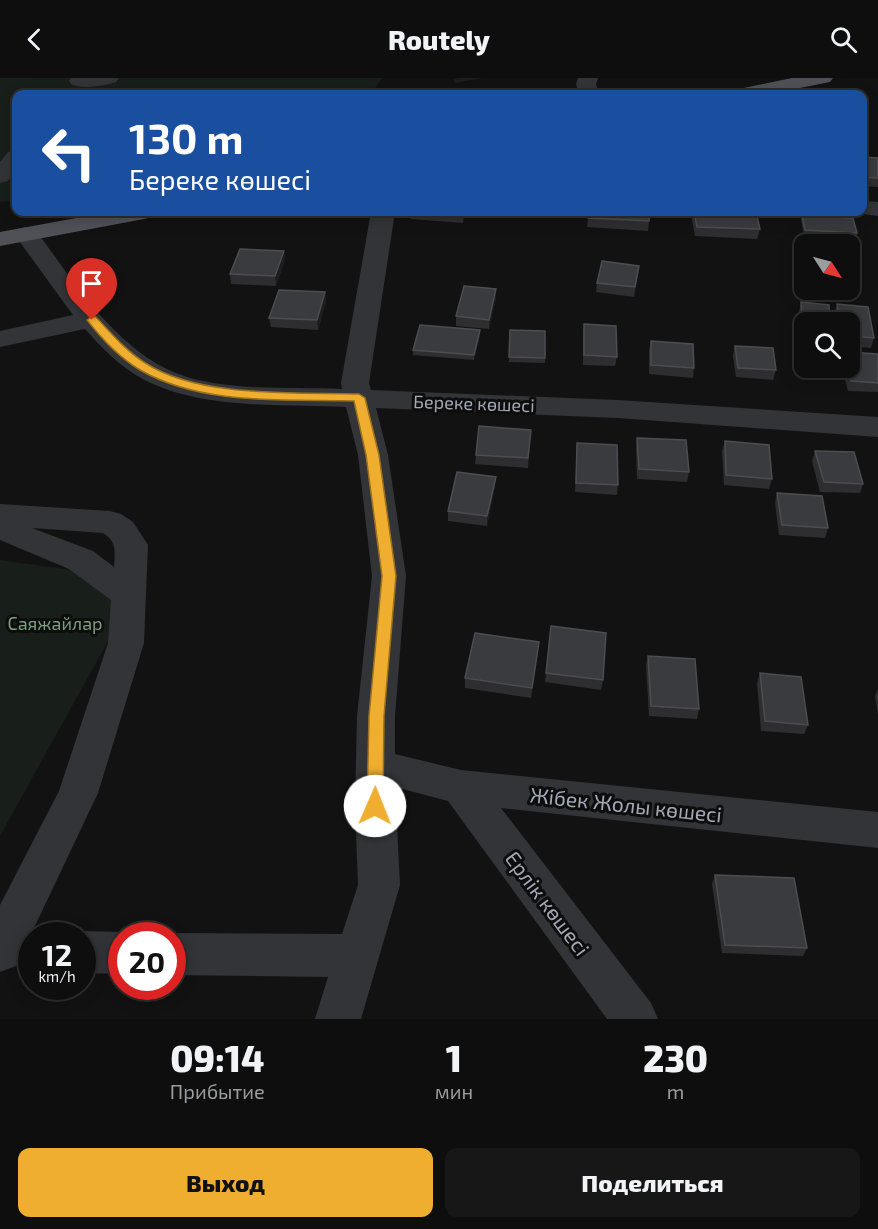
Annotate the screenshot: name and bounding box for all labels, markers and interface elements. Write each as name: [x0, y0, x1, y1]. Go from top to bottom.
icon: back: [18, 23, 51, 56]
text: Routely: [388, 23, 490, 55]
icon: search: [827, 23, 860, 56]
text: 130 m: [129, 112, 244, 162]
icon: left: [30, 114, 108, 192]
text: Береке көшесі: [129, 163, 311, 195]
north arrow: [794, 234, 860, 300]
map controls: [794, 234, 860, 378]
pin: [66, 258, 117, 320]
icon: arrive: [75, 267, 108, 300]
button: search: [794, 312, 860, 378]
street label: Береке көшесі: [413, 390, 535, 416]
park label: Саяжайлар: [7, 612, 103, 634]
position arrow: [343, 774, 407, 838]
street label: Жібек Жолы көшесі: [529, 781, 723, 827]
street label: Ерлік көшесі: [501, 846, 595, 960]
speed limit sign: 20: [108, 922, 186, 1000]
text: 12: [42, 936, 72, 972]
text: km/h: [38, 967, 76, 985]
text: 09:14: [170, 1036, 264, 1079]
text: 1: [446, 1036, 462, 1079]
text: 230: [643, 1036, 708, 1079]
text: Прибытие: [170, 1079, 265, 1103]
text: мин: [435, 1079, 473, 1103]
text: m: [667, 1079, 684, 1103]
button: Выход: [18, 1148, 433, 1217]
button: Поделиться: [445, 1148, 860, 1217]

